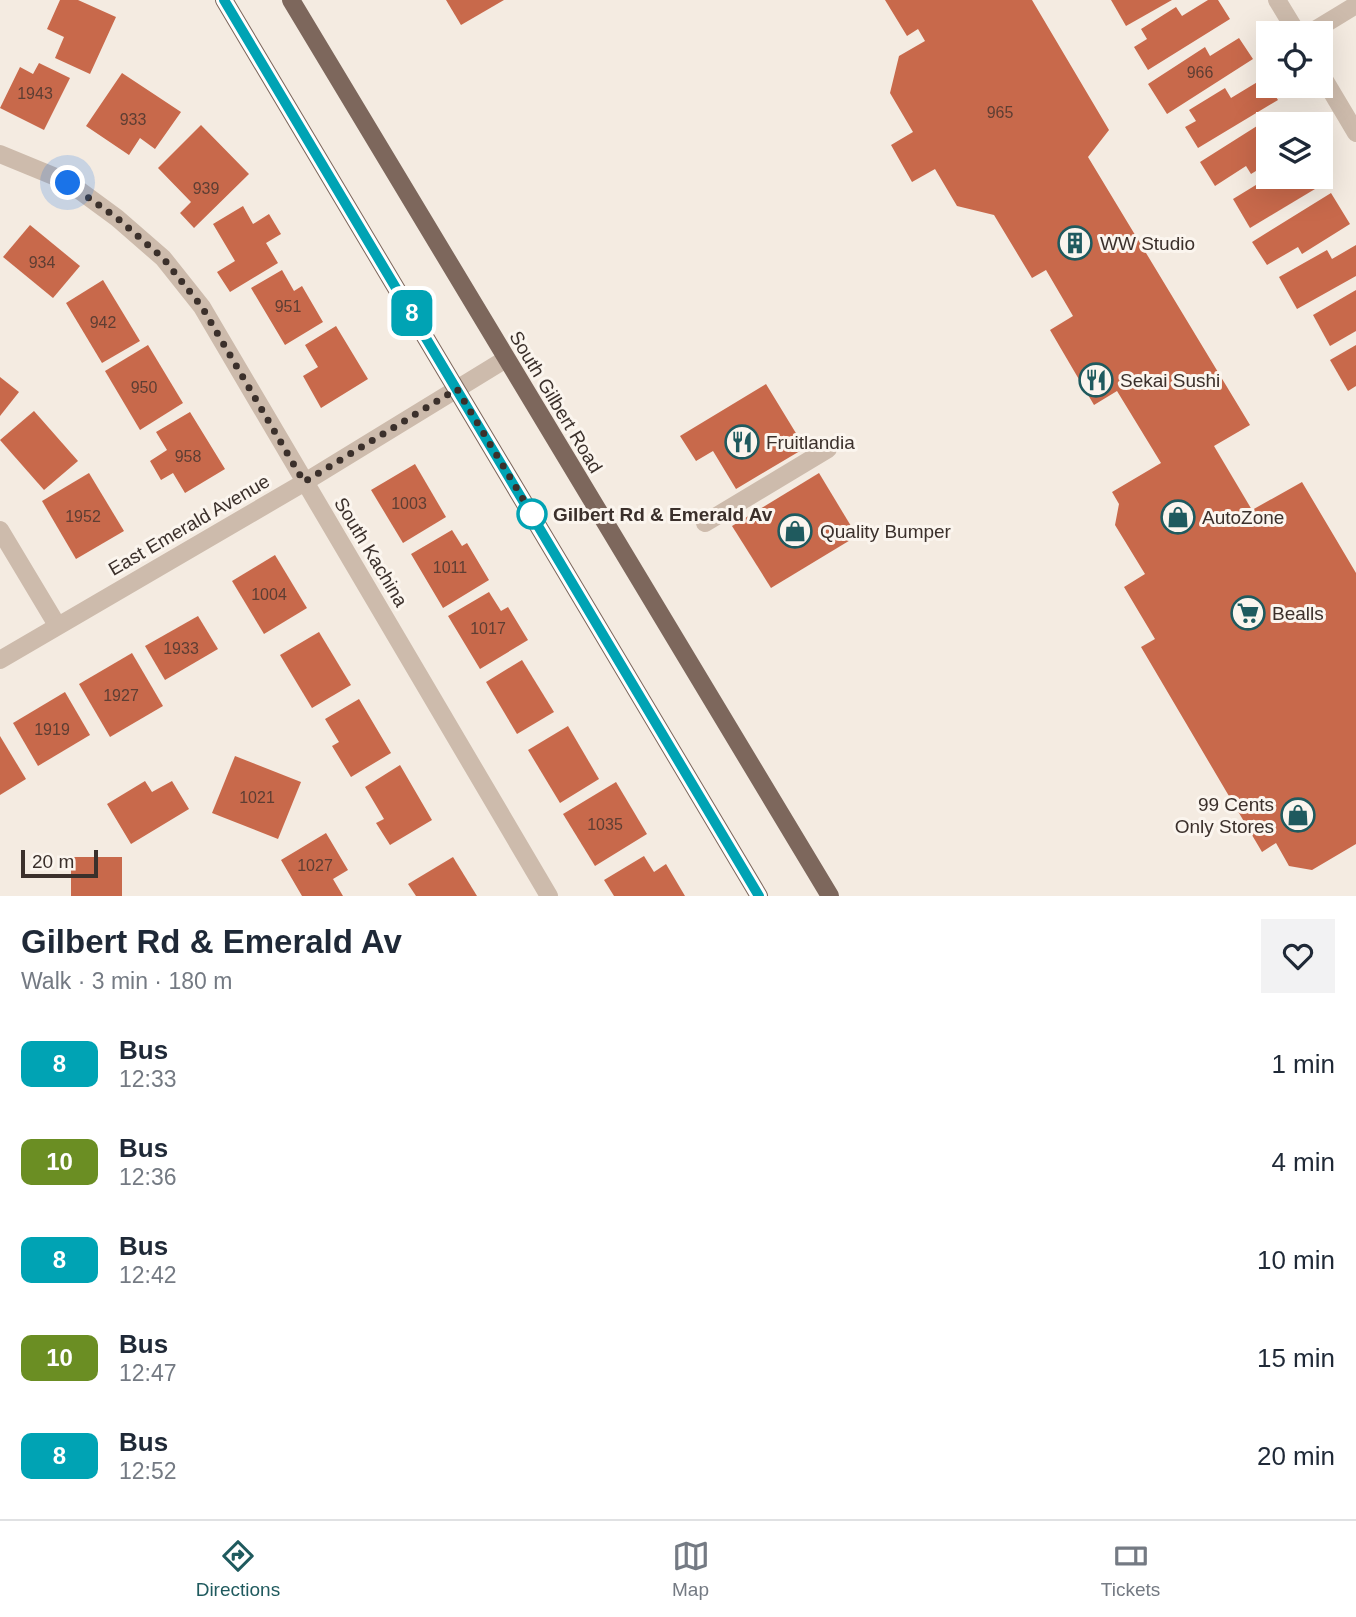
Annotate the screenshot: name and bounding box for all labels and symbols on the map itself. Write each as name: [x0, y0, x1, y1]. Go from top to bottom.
house number: 966: [1187, 64, 1213, 81]
house number: 1943: [17, 85, 53, 102]
house number: 965: [987, 104, 1013, 121]
house number: 933: [120, 111, 146, 128]
your location: [50, 165, 85, 200]
house number: 939: [193, 180, 219, 197]
building icon: WW Studio: [1056, 224, 1094, 262]
place label: WW Studio: [1100, 233, 1195, 254]
house number: 934: [29, 254, 55, 271]
line badge: 8: [389, 290, 435, 336]
house number: 951: [275, 298, 301, 315]
house number: 942: [90, 314, 116, 331]
street label: South Gilbert Road: [505, 327, 607, 477]
restaurant icon: Sekai Sushi: [1077, 361, 1115, 399]
place label: Sekai Sushi: [1120, 370, 1220, 391]
house number: 950: [131, 379, 157, 396]
restaurant icon: Fruitlandia: [723, 423, 761, 461]
place label: Fruitlandia: [766, 432, 855, 453]
house number: 958: [175, 448, 201, 465]
street label: East Emerald Avenue: [105, 470, 273, 580]
street label: South Kachina: [330, 494, 412, 611]
house number: 1003: [391, 495, 427, 512]
shop icon: AutoZone: [1159, 498, 1197, 536]
marker: Gilbert Rd & Emerald Av: [517, 499, 547, 529]
place label: Gilbert Rd & Emerald Av: [553, 504, 773, 525]
place label: AutoZone: [1202, 507, 1284, 528]
house number: 1952: [65, 508, 101, 525]
shop icon: Quality Bumper: [776, 512, 814, 550]
place label: Quality Bumper: [820, 521, 952, 542]
house number: 1011: [433, 559, 467, 576]
house number: 1004: [251, 586, 287, 603]
supermarket icon: Bealls: [1229, 594, 1267, 632]
place label: Bealls: [1272, 603, 1324, 624]
house number: 1017: [470, 620, 506, 637]
house number: 1933: [163, 640, 199, 657]
house number: 1927: [103, 687, 139, 704]
house number: 1919: [34, 721, 70, 738]
house number: 1021: [239, 789, 275, 806]
place label: 99 Cents Only Stores: [1175, 794, 1274, 837]
shop icon: 99 Cents Only Stores: [1279, 796, 1317, 834]
house number: 1035: [587, 816, 623, 833]
scale bar: [21, 847, 98, 879]
house number: 1027: [297, 857, 333, 874]

